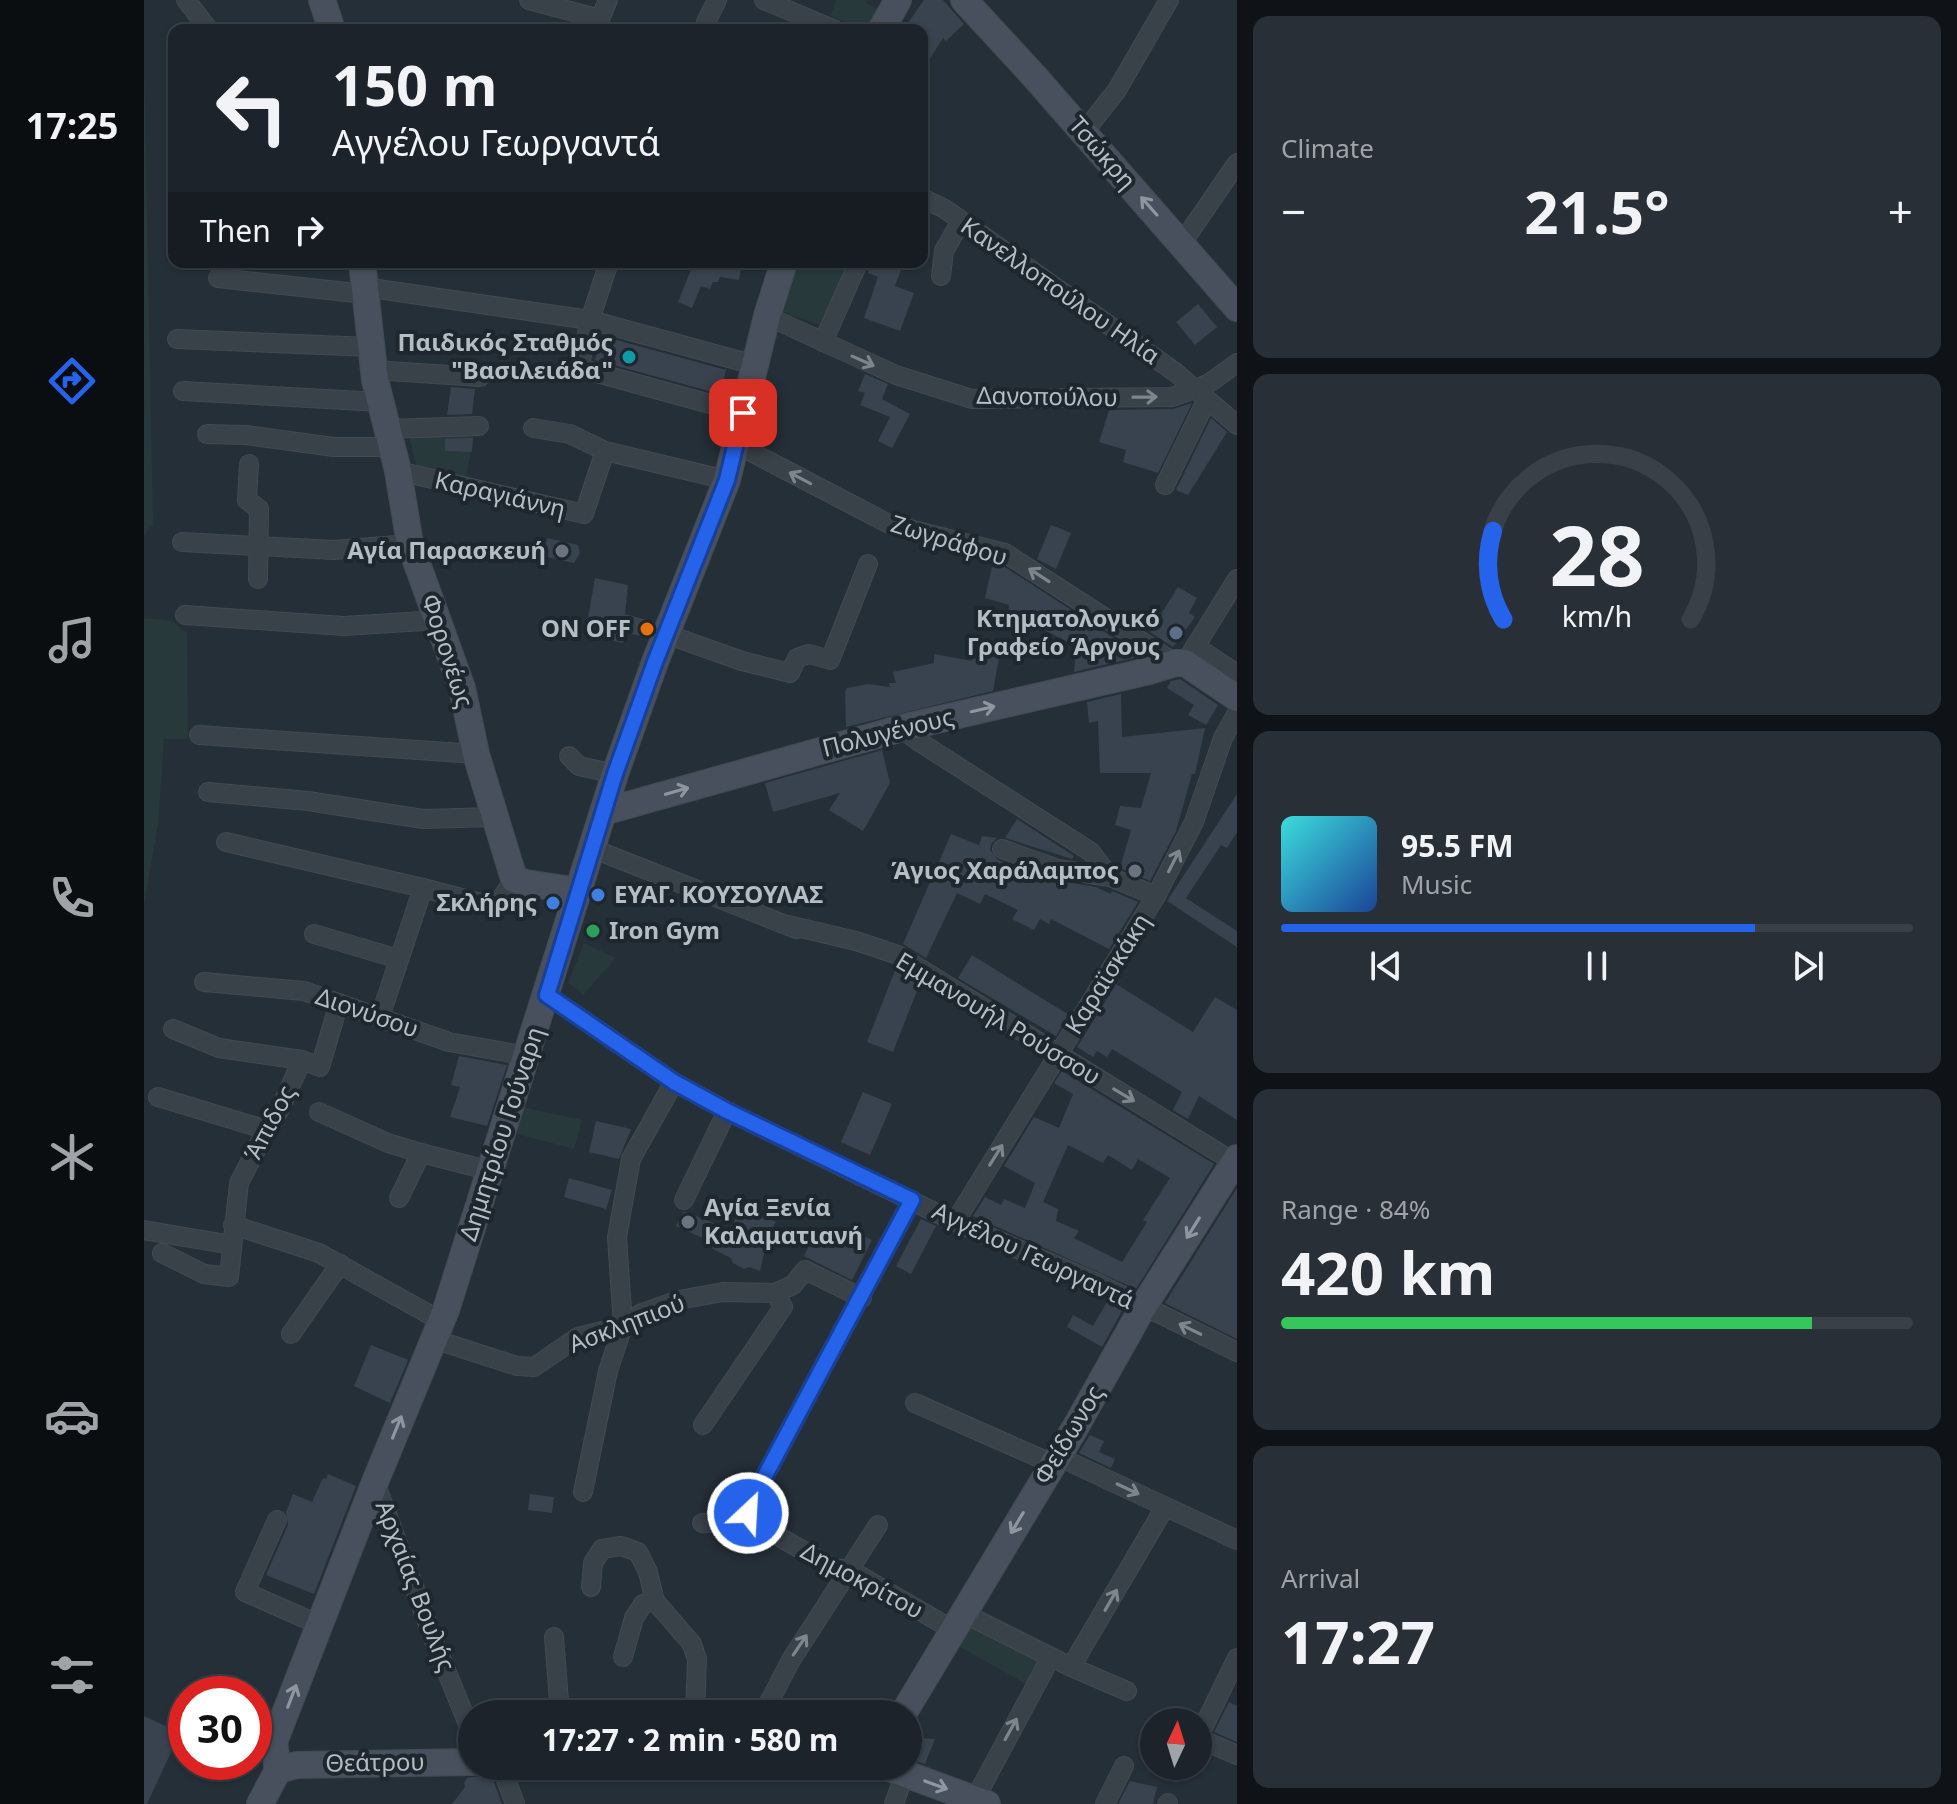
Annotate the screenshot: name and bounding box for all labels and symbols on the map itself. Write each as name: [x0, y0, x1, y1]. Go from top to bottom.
street label: Τσώκρη: [1062, 108, 1144, 196]
one-way arrow: [1141, 197, 1159, 217]
street label: Κανελλοπούλου Ηλία: [955, 209, 1167, 371]
place label: Παιδικός Σταθμός "Βασιλειάδα": [397, 325, 613, 386]
marker: Παιδικός Σταθμός "Βασιλειάδα": [620, 348, 638, 366]
one-way arrow: [850, 354, 875, 369]
street label: Δανοπούλου: [976, 378, 1118, 413]
pin: [709, 379, 777, 447]
one-way arrow: [1131, 390, 1158, 405]
street label: Καραγιάννη: [432, 462, 569, 525]
one-way arrow: [789, 469, 813, 485]
street label: Ζωγράφου: [887, 506, 1012, 573]
place label: Αγία Παρασκευή: [347, 533, 546, 566]
marker: Αγία Παρασκευή: [553, 542, 571, 560]
one-way arrow: [1028, 566, 1051, 582]
street label: Φορονέως: [415, 590, 482, 712]
place label: Κτηματολογικό Γραφείο Άργους: [967, 601, 1160, 662]
place label: ON OFF: [541, 611, 631, 644]
marker: ON OFF: [638, 620, 656, 638]
marker: Κτηματολογικό Γραφείο Άργους: [1167, 624, 1185, 642]
street label: Πολυγένους: [818, 699, 957, 764]
one-way arrow: [969, 701, 995, 716]
one-way arrow: [664, 783, 690, 798]
one-way arrow: [1166, 850, 1182, 874]
place label: Άγιος Χαράλαμπος: [891, 853, 1119, 886]
marker: Άγιος Χαράλαμπος: [1126, 862, 1144, 880]
place label: ΕΥΑΓ. ΚΟΥΣΟΥΛΑΣ: [614, 877, 823, 910]
place label: Σκλήρης: [436, 885, 537, 918]
marker: ΕΥΑΓ. ΚΟΥΣΟΥΛΑΣ: [589, 886, 607, 904]
marker: Σκλήρης: [544, 894, 562, 912]
street label: Καραϊσκάκη: [1057, 907, 1157, 1040]
place label: Iron Gym: [609, 913, 720, 946]
marker: Iron Gym: [584, 922, 602, 940]
street label: Εμμανουήλ Ρούσσου: [890, 944, 1107, 1092]
street label: Διονύσου: [312, 979, 423, 1045]
street label: Δημητρίου Γούναρη: [450, 1022, 551, 1245]
street label: Άπιδος: [235, 1079, 302, 1166]
one-way arrow: [1112, 1088, 1135, 1104]
one-way arrow: [988, 1144, 1004, 1167]
place label: Αγία Ξενία Καλαματιανή: [704, 1190, 863, 1251]
street label: Αγγέλου Γεωργαντά: [928, 1193, 1140, 1316]
marker: Αγία Ξενία Καλαματιανή: [679, 1213, 697, 1231]
one-way arrow: [1185, 1217, 1202, 1239]
street label: Ασκληπιού: [564, 1285, 689, 1360]
one-way arrow: [1179, 1321, 1203, 1336]
street label: Φείδωνος: [1025, 1379, 1110, 1490]
one-way arrow: [391, 1415, 405, 1440]
position arrow: [706, 1471, 790, 1555]
one-way arrow: [1116, 1482, 1140, 1497]
street label: Αρχαίας Βουλής: [369, 1495, 464, 1676]
one-way arrow: [1009, 1511, 1025, 1534]
street label: Δημοκρίτου: [796, 1534, 930, 1626]
one-way arrow: [1103, 1589, 1119, 1612]
one-way arrow: [792, 1635, 808, 1657]
speed limit sign: 30: [168, 1676, 272, 1780]
one-way arrow: [286, 1684, 300, 1708]
north arrow: [1140, 1708, 1212, 1780]
one-way arrow: [1003, 1718, 1019, 1742]
street label: Θεάτρου: [325, 1744, 425, 1779]
one-way arrow: [923, 1778, 948, 1793]

